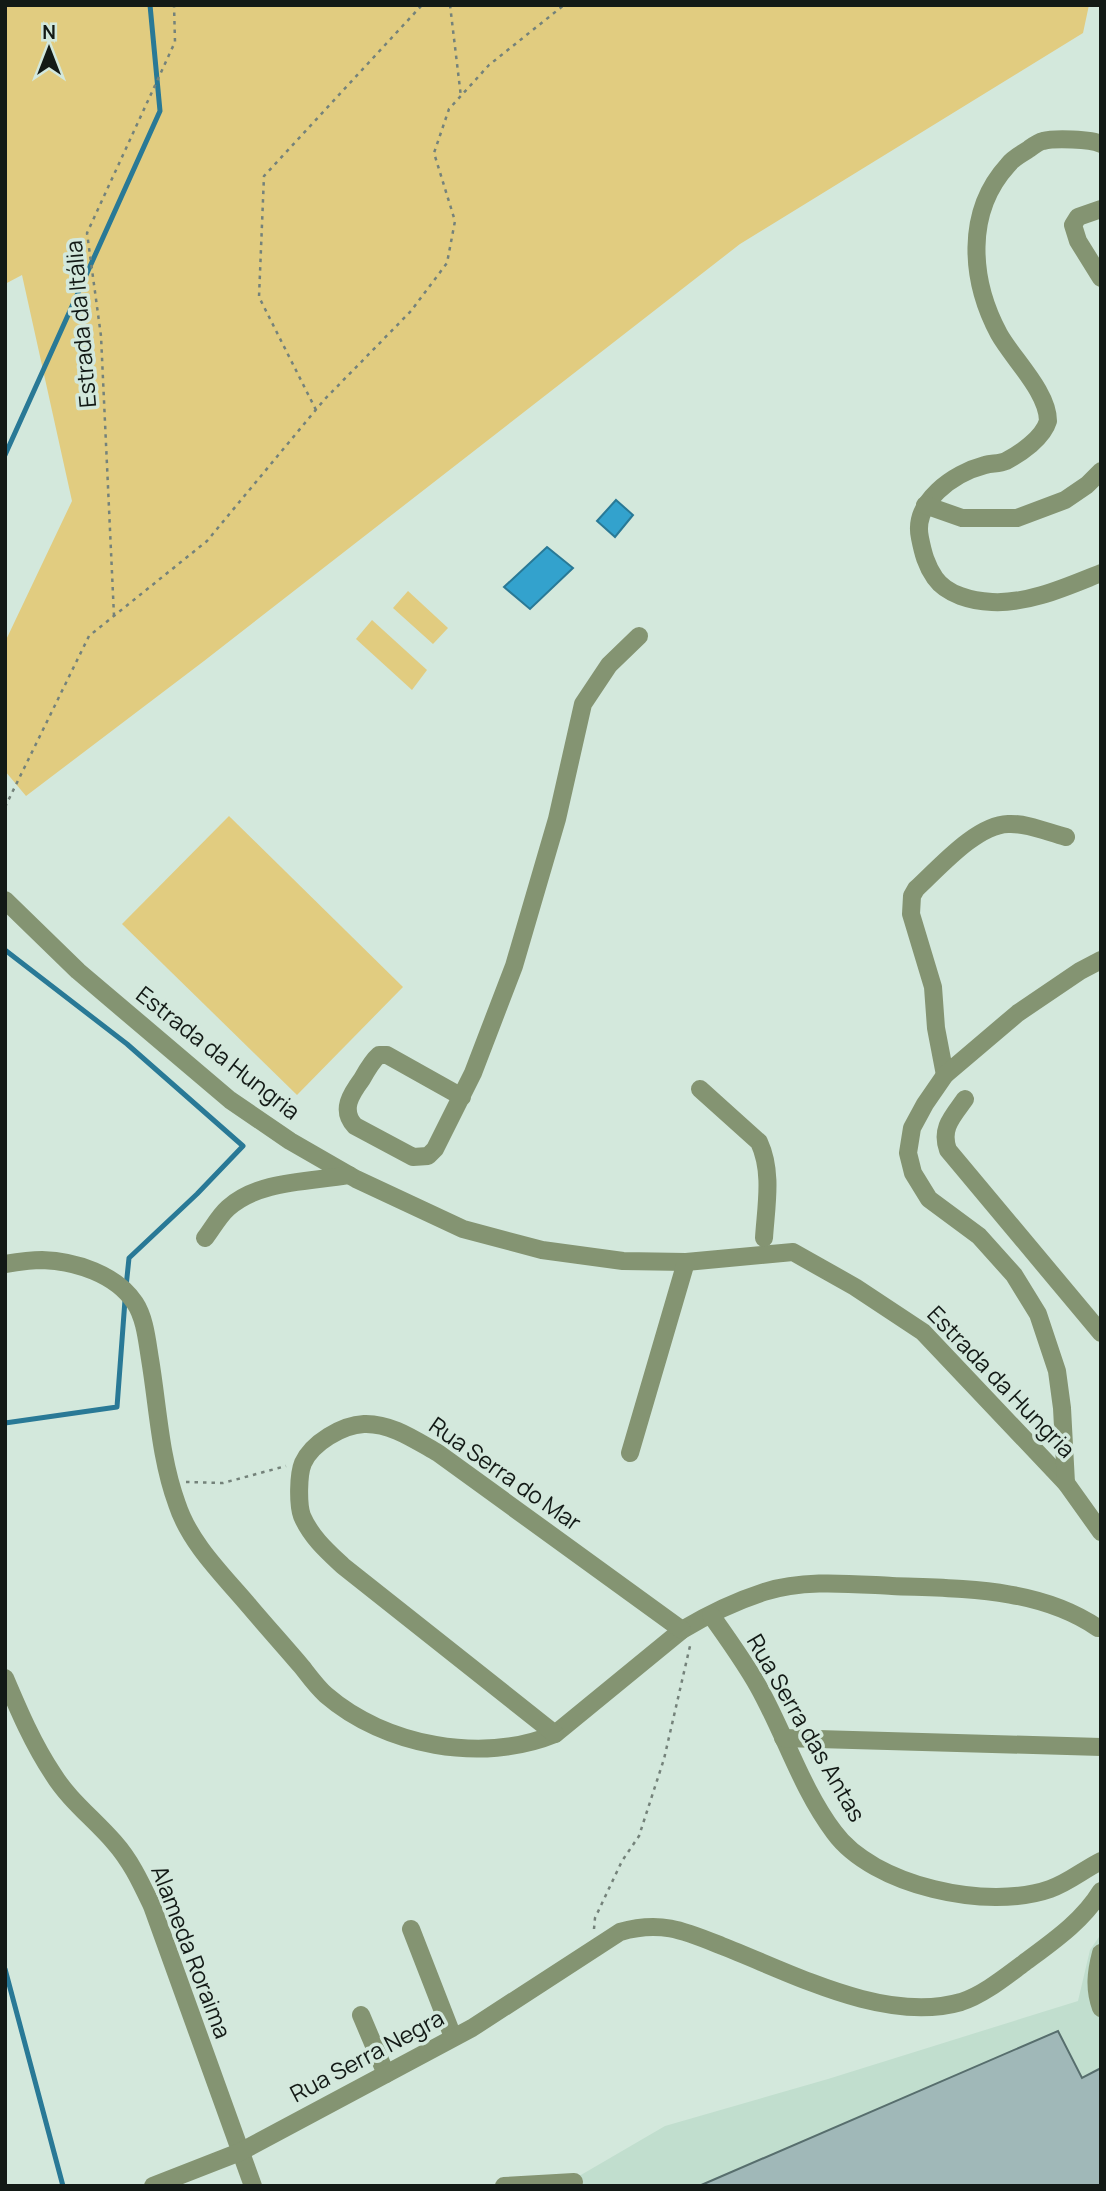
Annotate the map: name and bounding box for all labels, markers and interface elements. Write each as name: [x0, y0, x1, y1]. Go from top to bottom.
north arrow: [14, 14, 84, 84]
text: N: [42, 19, 56, 45]
street label: Estrada da Itália: [57, 239, 103, 409]
street label: Estrada da Hungria: [130, 978, 307, 1126]
street label: Estrada da Hungria: [921, 1298, 1083, 1464]
street label: Rua Serra do Mar: [423, 1409, 588, 1538]
street label: Rua Serra das Antas: [740, 1628, 874, 1827]
street label: Alameda Roraima: [144, 1860, 240, 2043]
street label: Rua Serra Negra: [284, 2001, 449, 2109]

